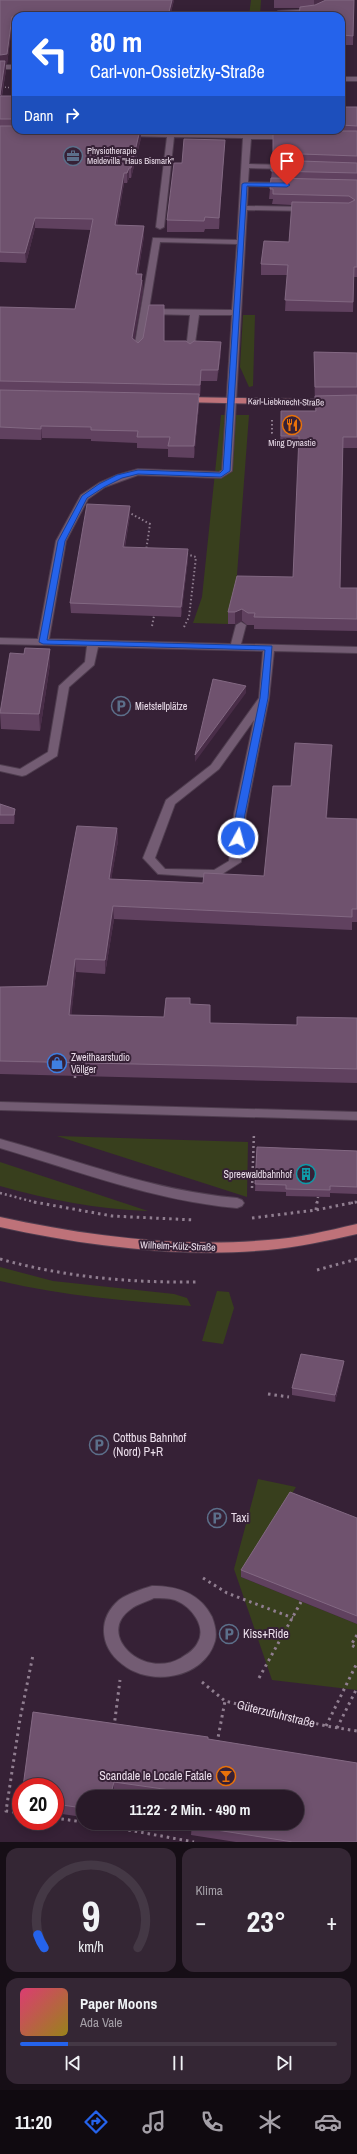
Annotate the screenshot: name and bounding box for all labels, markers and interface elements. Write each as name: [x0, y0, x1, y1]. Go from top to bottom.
text: 80 m: [90, 23, 142, 61]
icon: left: [24, 28, 76, 80]
text: Carl-von-Ossietzky-Straße: [90, 59, 265, 84]
icon: right: [61, 104, 83, 126]
text: Dann: [24, 105, 53, 126]
pin: [270, 144, 304, 185]
office icon: Physiotherapie Meldevilla "Haus Bismark": [62, 145, 84, 167]
place label: Physiotherapie Meldevilla "Haus Bismark": [87, 145, 174, 167]
icon: arrive: [276, 150, 298, 172]
street label: Karl-Liebknecht-Straße: [248, 395, 324, 409]
restaurant icon: Ming Dynastie: [281, 414, 303, 436]
place label: Ming Dynastie: [268, 437, 316, 449]
parking icon: Mietstellplätze: [110, 695, 132, 717]
place label: Mietstellplätze: [135, 700, 188, 713]
position arrow: [217, 817, 259, 859]
place label: Zweithaarstudio Völlger: [71, 1051, 130, 1076]
shop icon: Zweithaarstudio Völlger: [46, 1052, 68, 1074]
building icon: Spreewaldbahnhof: [295, 1163, 317, 1185]
place label: Spreewaldbahnhof: [224, 1168, 293, 1181]
street label: Wilhelm-Külz-Straße: [140, 1238, 216, 1254]
place label: Cottbus Bahnhof (Nord) P+R: [113, 1430, 187, 1460]
parking icon: Cottbus Bahnhof (Nord) P+R: [88, 1434, 110, 1456]
parking icon: Taxi: [206, 1507, 228, 1529]
place label: Taxi: [231, 1510, 249, 1526]
parking icon: Kiss+Ride: [218, 1623, 240, 1645]
place label: Kiss+Ride: [243, 1626, 289, 1642]
street label: Güterzufuhrstraße: [235, 1697, 317, 1731]
bar icon: Scandale le Locale Fatale: [215, 1765, 237, 1787]
place label: Scandale le Locale Fatale: [99, 1768, 212, 1784]
speed limit sign: 20: [12, 1778, 64, 1830]
text: 11:22 · 2 Min. · 490 m: [129, 1799, 251, 1820]
text: Klima: [196, 1882, 223, 1899]
text: 9: [81, 1888, 100, 1944]
text: 23°: [247, 1901, 286, 1941]
text: −: [196, 1907, 206, 1937]
text: +: [326, 1907, 337, 1937]
text: km/h: [78, 1937, 103, 1956]
text: Paper Moons: [80, 1993, 157, 2014]
text: Ada Vale: [80, 2014, 122, 2031]
icon: previous: [62, 2052, 84, 2074]
icon: pause: [167, 2052, 189, 2074]
icon: next: [273, 2052, 295, 2074]
icon: directions: [82, 2108, 110, 2136]
icon: music: [140, 2108, 168, 2136]
icon: phone: [198, 2108, 226, 2136]
icon: climate: [256, 2108, 284, 2136]
icon: car: [314, 2108, 342, 2136]
text: 11:20: [15, 2110, 52, 2135]

